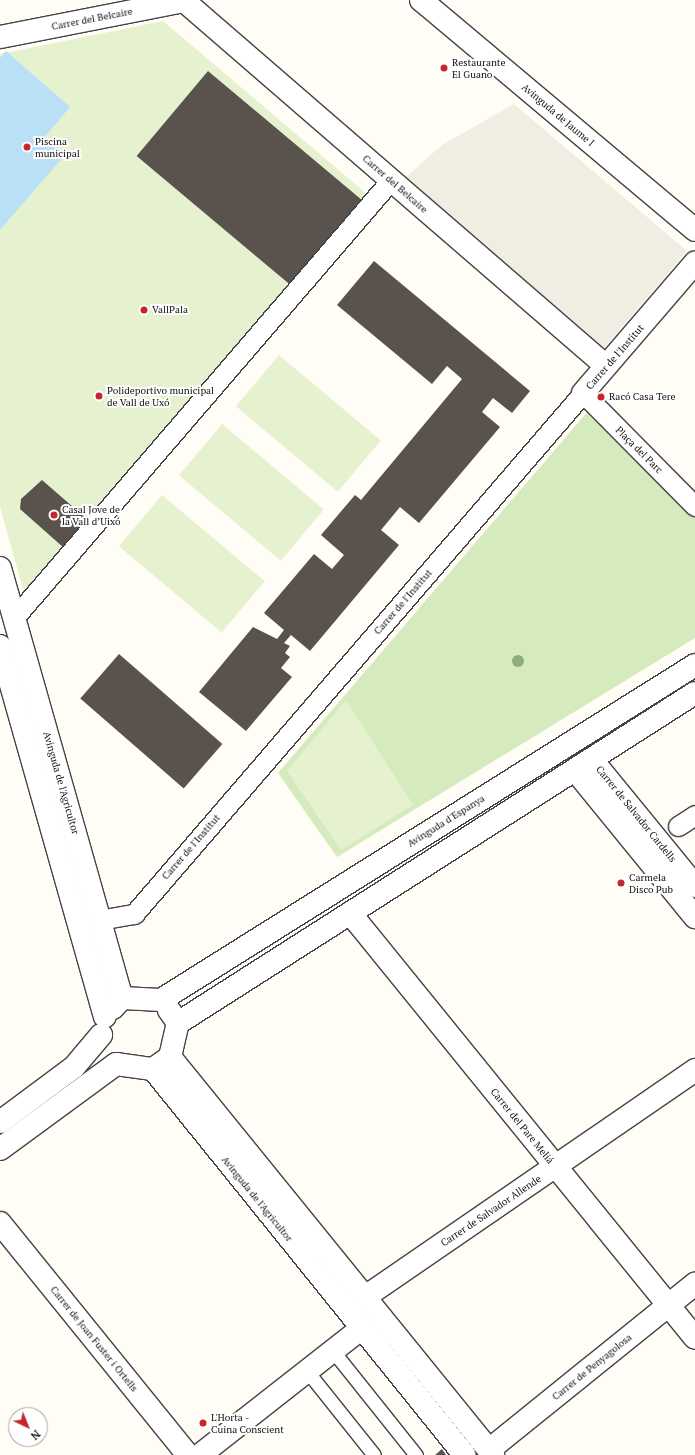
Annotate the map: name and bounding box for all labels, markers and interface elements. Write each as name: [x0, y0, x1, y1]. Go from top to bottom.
street label: Carrer del Belcaire: [50, 5, 134, 33]
place label: Restaurante El Guano: [452, 56, 506, 80]
marker: Restaurante El Guano: [439, 63, 449, 73]
street label: Avinguda de Jaume I: [519, 81, 597, 149]
place label: Piscina municipal: [35, 135, 80, 158]
marker: Piscina municipal: [22, 142, 32, 152]
street label: Carrer del Belcaire: [360, 152, 430, 216]
place label: VallPala: [152, 304, 188, 316]
marker: VallPala: [139, 305, 149, 315]
street label: Carrer de l'Institut: [583, 322, 647, 392]
place label: Polideportivo municipal de Vall de Uxó: [107, 384, 214, 408]
marker: Polideportivo municipal de Vall de Uxó: [94, 391, 104, 401]
place label: Racó Casa Tere: [609, 391, 676, 403]
marker: Racó Casa Tere: [596, 392, 606, 402]
street label: Plaça del Parc: [613, 424, 665, 476]
place label: Casal Jove de la Vall d’Uixó: [62, 503, 121, 526]
marker: Casal Jove de la Vall d’Uixó: [49, 510, 59, 520]
street label: Carrer de l'Institut: [371, 567, 435, 637]
street label: Avinguda de l'Agricultor: [41, 730, 81, 836]
street label: Carrer de Salvador Cardells: [593, 763, 679, 865]
street label: Avinguda d'Espanya: [405, 792, 487, 850]
street label: Carrer de l'Institut: [159, 812, 223, 882]
place label: Carmela Disco Pub: [629, 871, 673, 894]
marker: Carmela Disco Pub: [616, 878, 626, 888]
street label: Carrer del Pare Meliá: [488, 1086, 556, 1166]
street label: Avinguda de l'Agricultor: [219, 1154, 295, 1244]
street label: Carrer de Salvador Allende: [438, 1173, 544, 1249]
street label: Carrer de Joan Fuster i Ortells: [48, 1284, 140, 1394]
street label: Carrer de Penyagolosa: [550, 1331, 634, 1403]
north arrow: [8, 1407, 48, 1447]
place label: L'Horta - Cuina Conscient: [211, 1411, 284, 1434]
marker: L'Horta - Cuina Conscient: [198, 1418, 208, 1428]
text: N: [28, 1427, 43, 1443]

